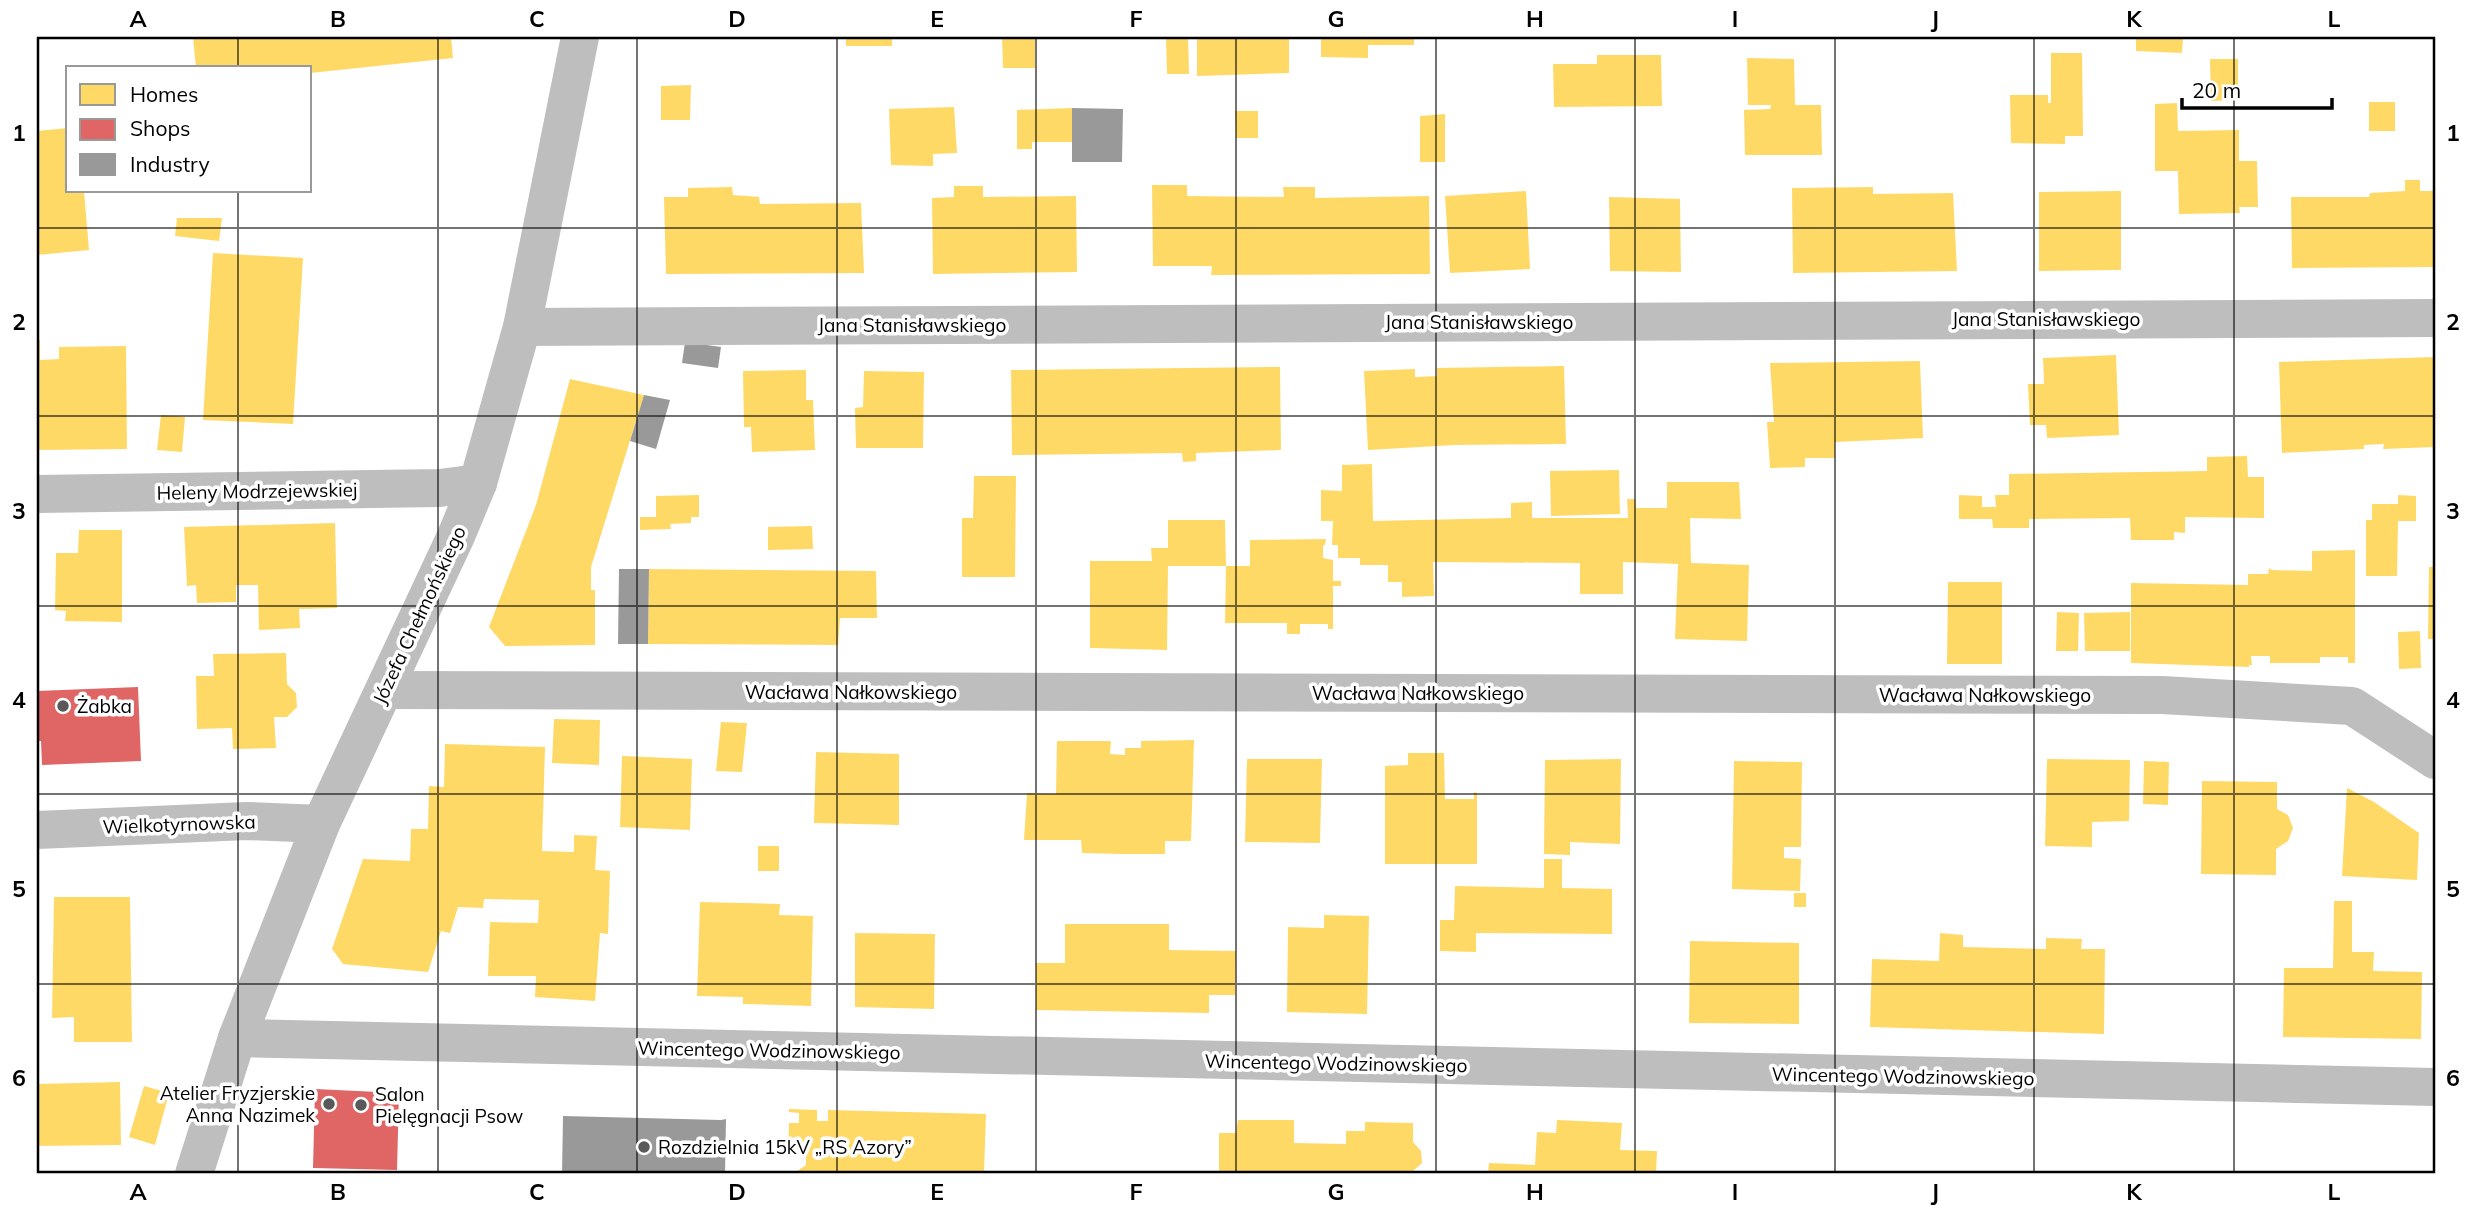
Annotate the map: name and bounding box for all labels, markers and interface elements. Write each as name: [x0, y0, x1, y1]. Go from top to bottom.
text: A: [129, 4, 147, 33]
text: B: [330, 4, 346, 33]
text: C: [529, 4, 545, 33]
text: D: [728, 4, 746, 33]
text: E: [930, 4, 944, 33]
text: F: [1129, 4, 1143, 33]
text: G: [1327, 4, 1345, 33]
text: H: [1526, 4, 1544, 33]
text: I: [1732, 4, 1738, 33]
text: J: [1931, 4, 1939, 33]
text: K: [2126, 4, 2143, 33]
text: L: [2328, 4, 2341, 33]
legend: [66, 66, 312, 192]
scale bar: [2182, 66, 2332, 110]
text: 20 m: [2192, 77, 2241, 103]
text: Homes: [130, 81, 198, 107]
text: Shops: [130, 115, 190, 141]
text: 1: [12, 118, 26, 147]
text: 1: [2446, 118, 2460, 147]
text: Industry: [130, 151, 210, 177]
text: 2: [12, 307, 26, 336]
street label: Jana Stanisławskiego: [1952, 307, 2140, 331]
text: 2: [2446, 307, 2460, 336]
street label: Jana Stanisławskiego: [1385, 310, 1573, 334]
street label: Jana Stanisławskiego: [818, 313, 1006, 337]
street label: Heleny Modrzejewskiej: [156, 477, 358, 505]
text: 3: [12, 496, 26, 525]
text: 3: [2446, 496, 2460, 525]
street label: Józefa Chełmońskiego: [367, 522, 471, 708]
street label: Wacława Nałkowskiego: [745, 680, 957, 704]
street label: Wacława Nałkowskiego: [1312, 681, 1524, 705]
street label: Wacława Nałkowskiego: [1879, 683, 2091, 707]
text: 4: [12, 685, 26, 714]
text: 4: [2446, 685, 2460, 714]
place label: Żabka: [77, 694, 132, 718]
marker: Żabka: [55, 698, 71, 714]
street label: Wielkotyrnowska: [102, 809, 256, 839]
text: 5: [12, 874, 26, 903]
text: 5: [2446, 874, 2460, 903]
street label: Wincentego Wodzinowskiego: [637, 1036, 901, 1064]
street label: Wincentego Wodzinowskiego: [1204, 1049, 1468, 1077]
street label: Wincentego Wodzinowskiego: [1771, 1062, 2035, 1090]
text: 6: [12, 1063, 26, 1092]
text: 6: [2446, 1063, 2460, 1092]
place label: Atelier Fryzjerskie Anna Nazimek: [160, 1081, 315, 1127]
place label: Salon Pielęgnacji Psow: [375, 1082, 523, 1128]
marker: Atelier Fryzjerskie Anna Nazimek: [321, 1096, 337, 1112]
marker: Salon Pielęgnacji Psow: [353, 1097, 369, 1113]
place label: Rozdzielnia 15kV „RS Azory”: [658, 1135, 912, 1159]
marker: Rozdzielnia 15kV „RS Azory”: [636, 1139, 652, 1155]
text: A: [129, 1177, 147, 1206]
text: B: [330, 1177, 346, 1206]
text: C: [529, 1177, 545, 1206]
text: D: [728, 1177, 746, 1206]
text: E: [930, 1177, 944, 1206]
text: F: [1129, 1177, 1143, 1206]
text: G: [1327, 1177, 1345, 1206]
text: H: [1526, 1177, 1544, 1206]
text: I: [1732, 1177, 1738, 1206]
text: J: [1931, 1177, 1939, 1206]
text: K: [2126, 1177, 2143, 1206]
text: L: [2328, 1177, 2341, 1206]

